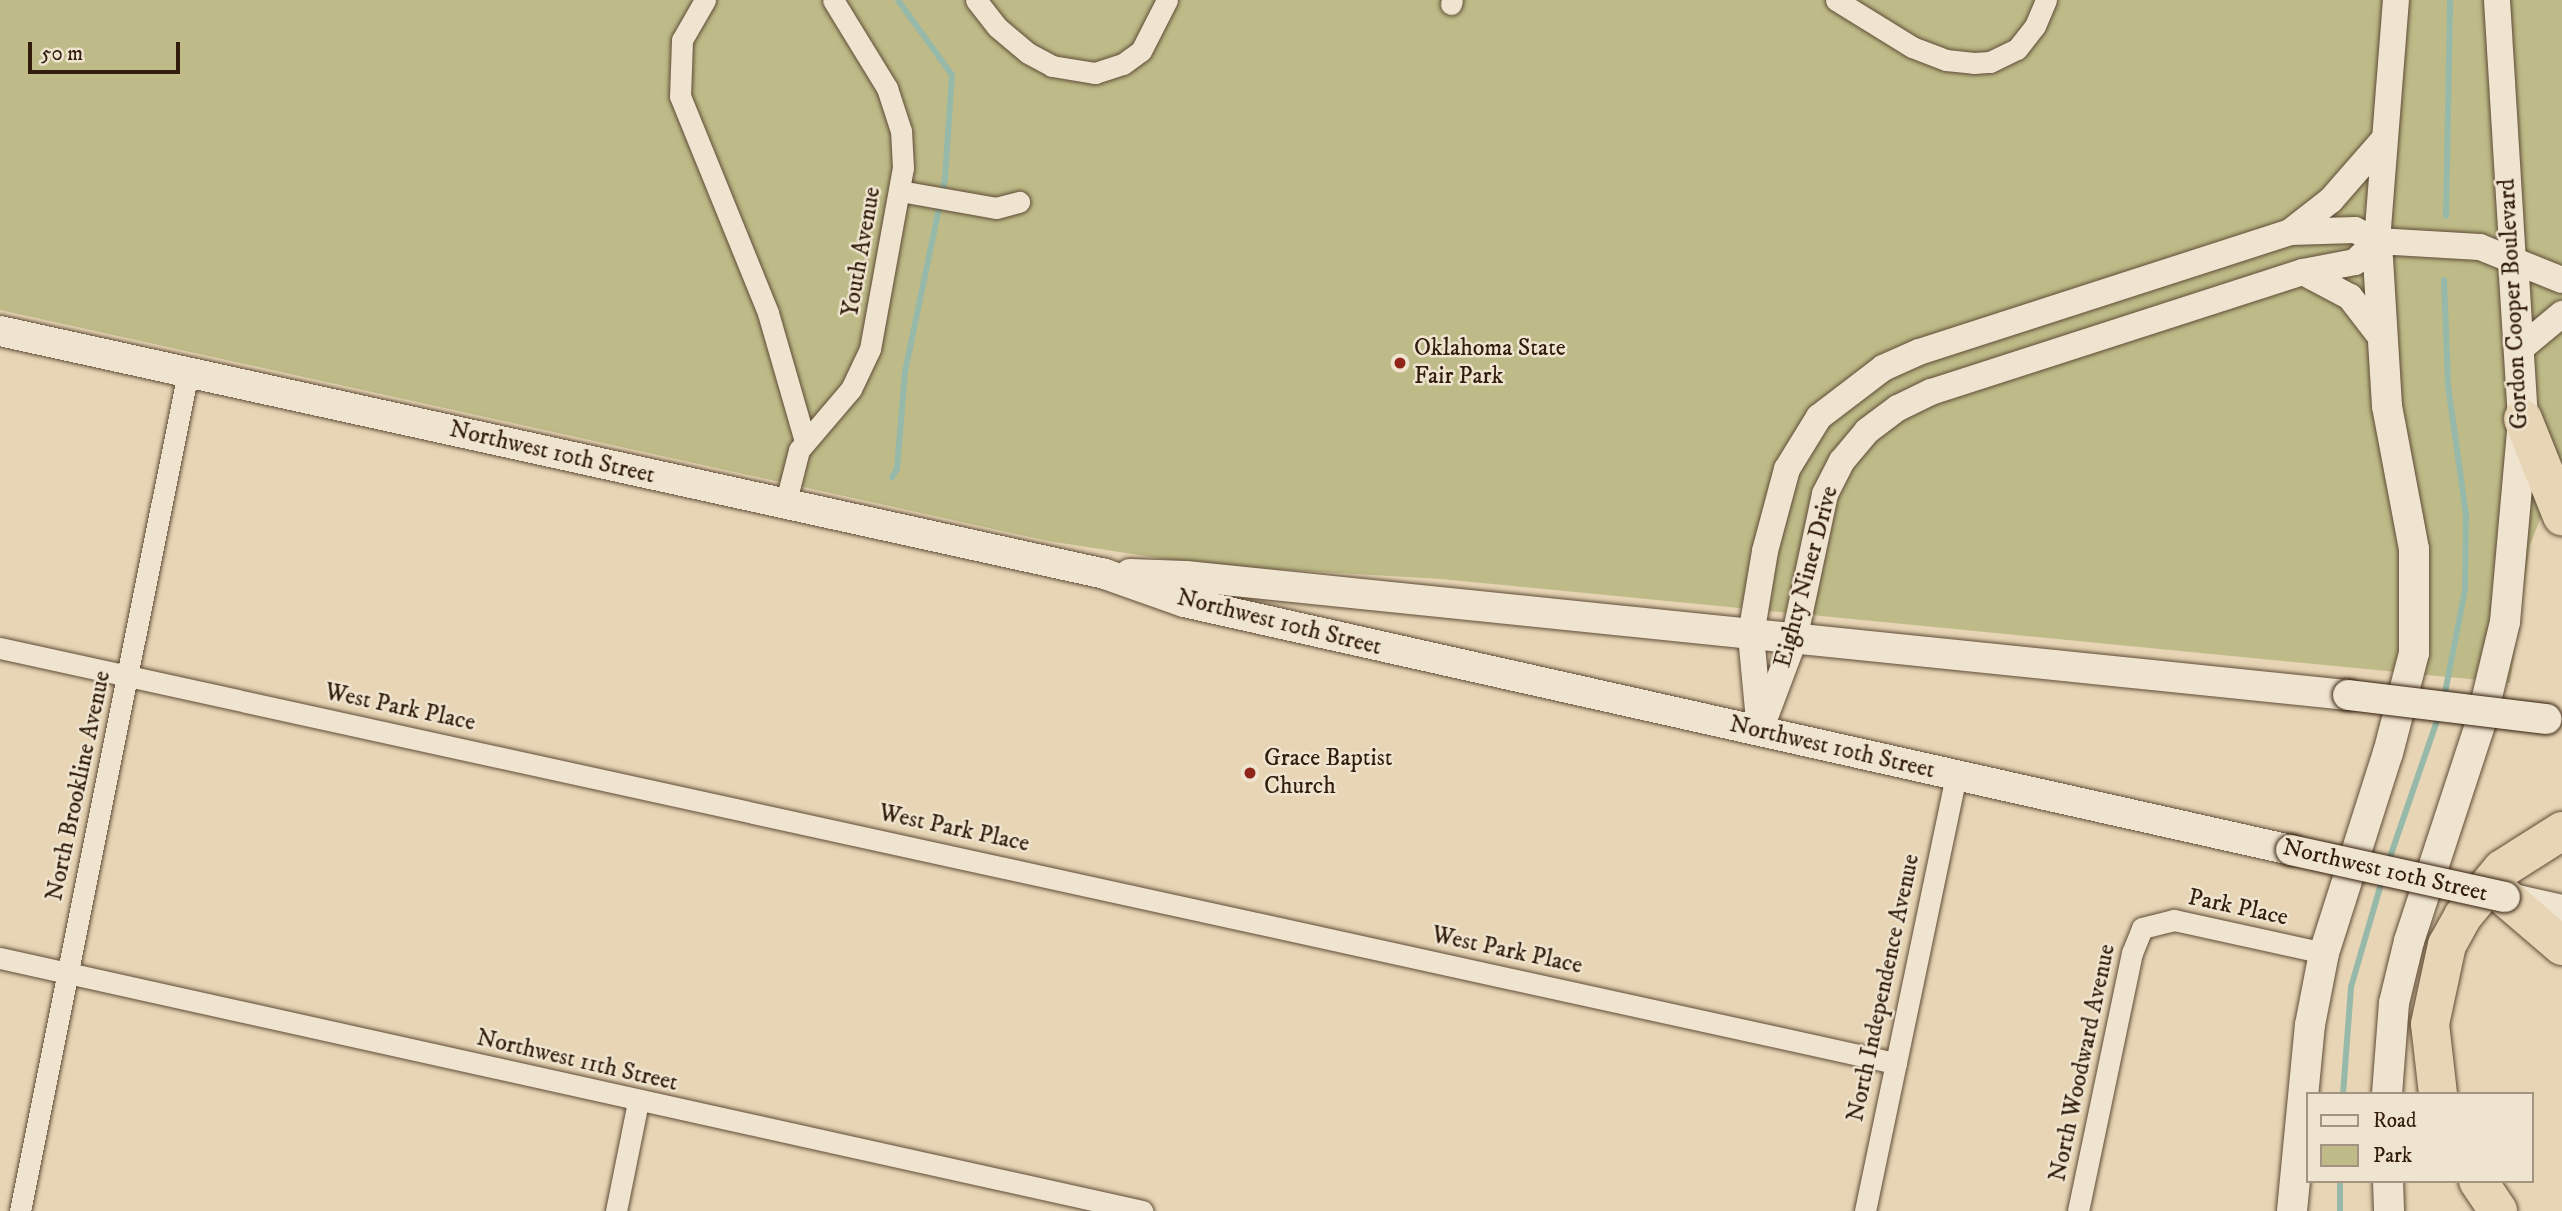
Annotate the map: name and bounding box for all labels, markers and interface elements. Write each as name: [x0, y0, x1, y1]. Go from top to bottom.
scale bar: [32, 28, 184, 72]
text: 50 m: [41, 41, 83, 67]
street label: Gordon Cooper Boulevard: [2493, 178, 2535, 430]
street label: Youth Avenue: [836, 185, 888, 319]
place label: Oklahoma State Fair Park: [1414, 335, 1566, 391]
marker: Oklahoma State Fair Park: [1392, 355, 1408, 371]
street label: Northwest 10th Street: [447, 415, 657, 491]
street label: Eighty Niner Drive: [1769, 483, 1845, 671]
street label: Northwest 10th Street: [1174, 584, 1384, 662]
street label: North Brookline Avenue: [41, 668, 117, 904]
street label: West Park Place: [322, 678, 478, 738]
street label: Northwest 10th Street: [1727, 710, 1937, 786]
place label: Grace Baptist Church: [1264, 745, 1392, 801]
marker: Grace Baptist Church: [1242, 765, 1258, 781]
street label: West Park Place: [876, 799, 1032, 859]
street label: Northwest 10th Street: [2280, 833, 2490, 909]
street label: North Independence Avenue: [1842, 852, 1926, 1124]
street label: Park Place: [2185, 883, 2291, 933]
street label: West Park Place: [1429, 921, 1585, 981]
street label: North Woodward Avenue: [2044, 942, 2122, 1184]
street label: Northwest 11th Street: [474, 1024, 680, 1098]
legend: [2306, 1092, 2534, 1183]
text: Road: [2373, 1108, 2417, 1134]
text: Park: [2373, 1143, 2412, 1169]

